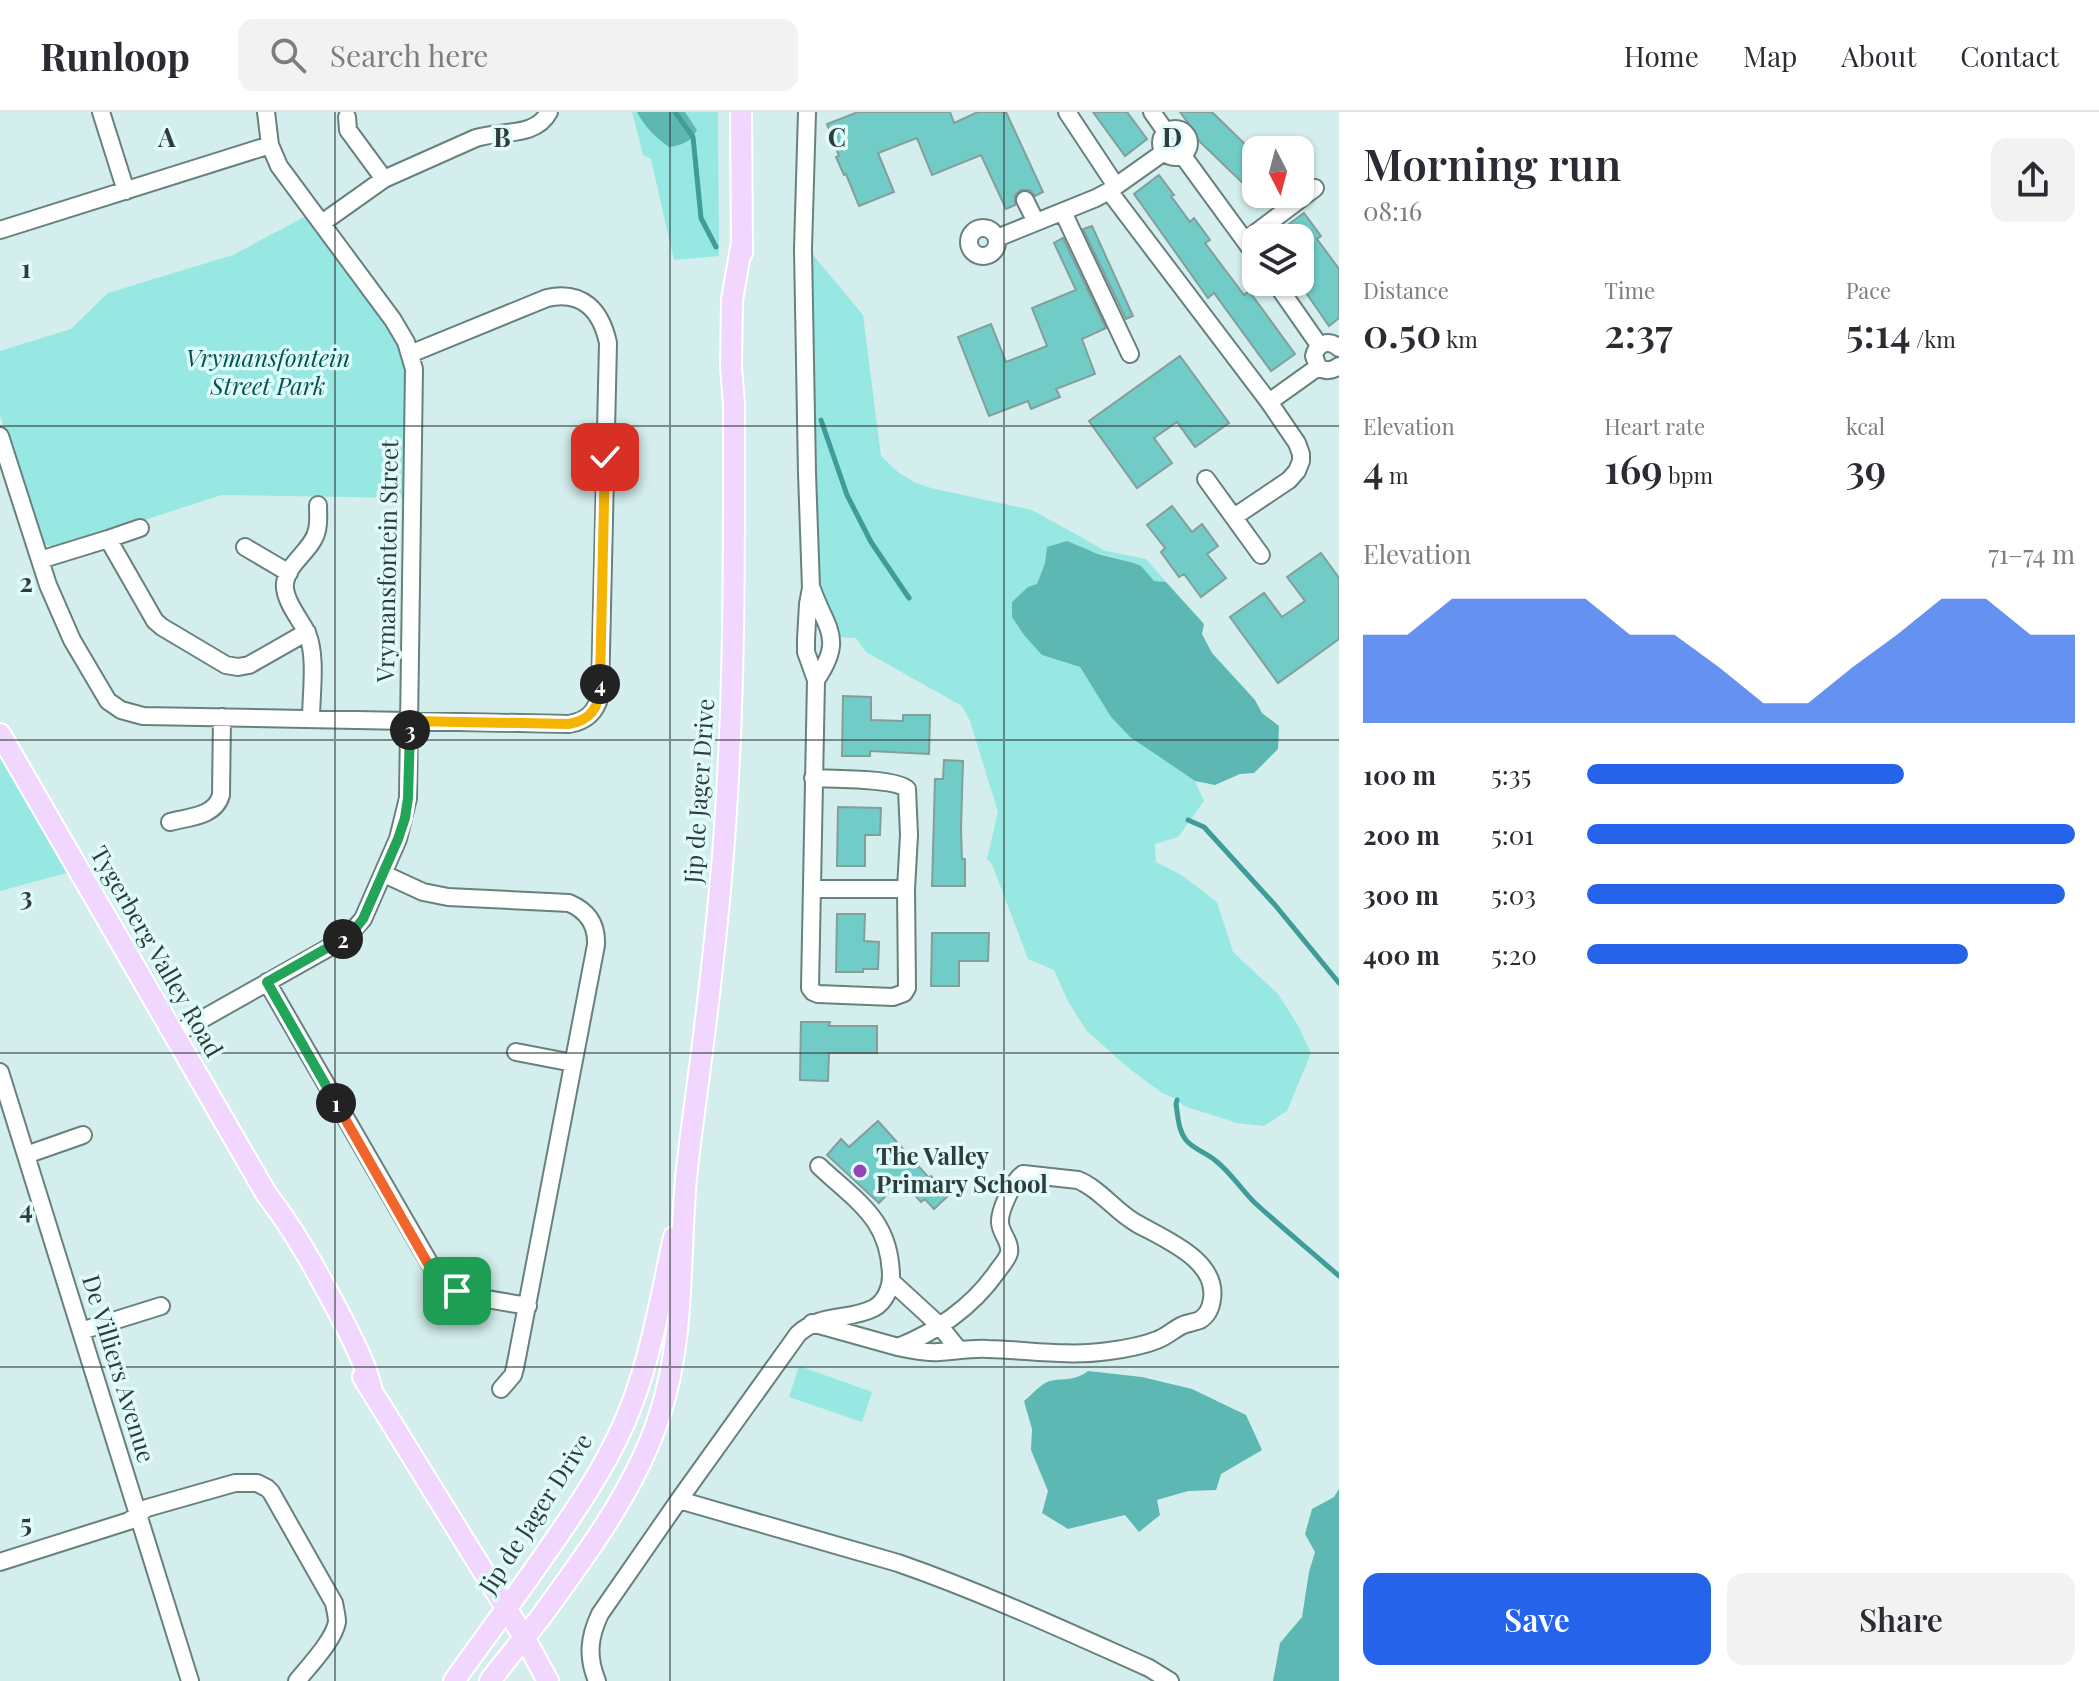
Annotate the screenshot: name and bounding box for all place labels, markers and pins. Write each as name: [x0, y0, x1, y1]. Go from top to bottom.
pin: [571, 423, 639, 491]
pin: 4: [580, 664, 620, 704]
pin: 3: [390, 710, 430, 750]
pin: 2: [323, 919, 363, 959]
pin: 1: [316, 1083, 356, 1123]
place label: The Valley Primary School: [876, 1139, 1048, 1199]
marker: The Valley Primary School: [851, 1162, 869, 1180]
pin: [423, 1257, 491, 1325]

